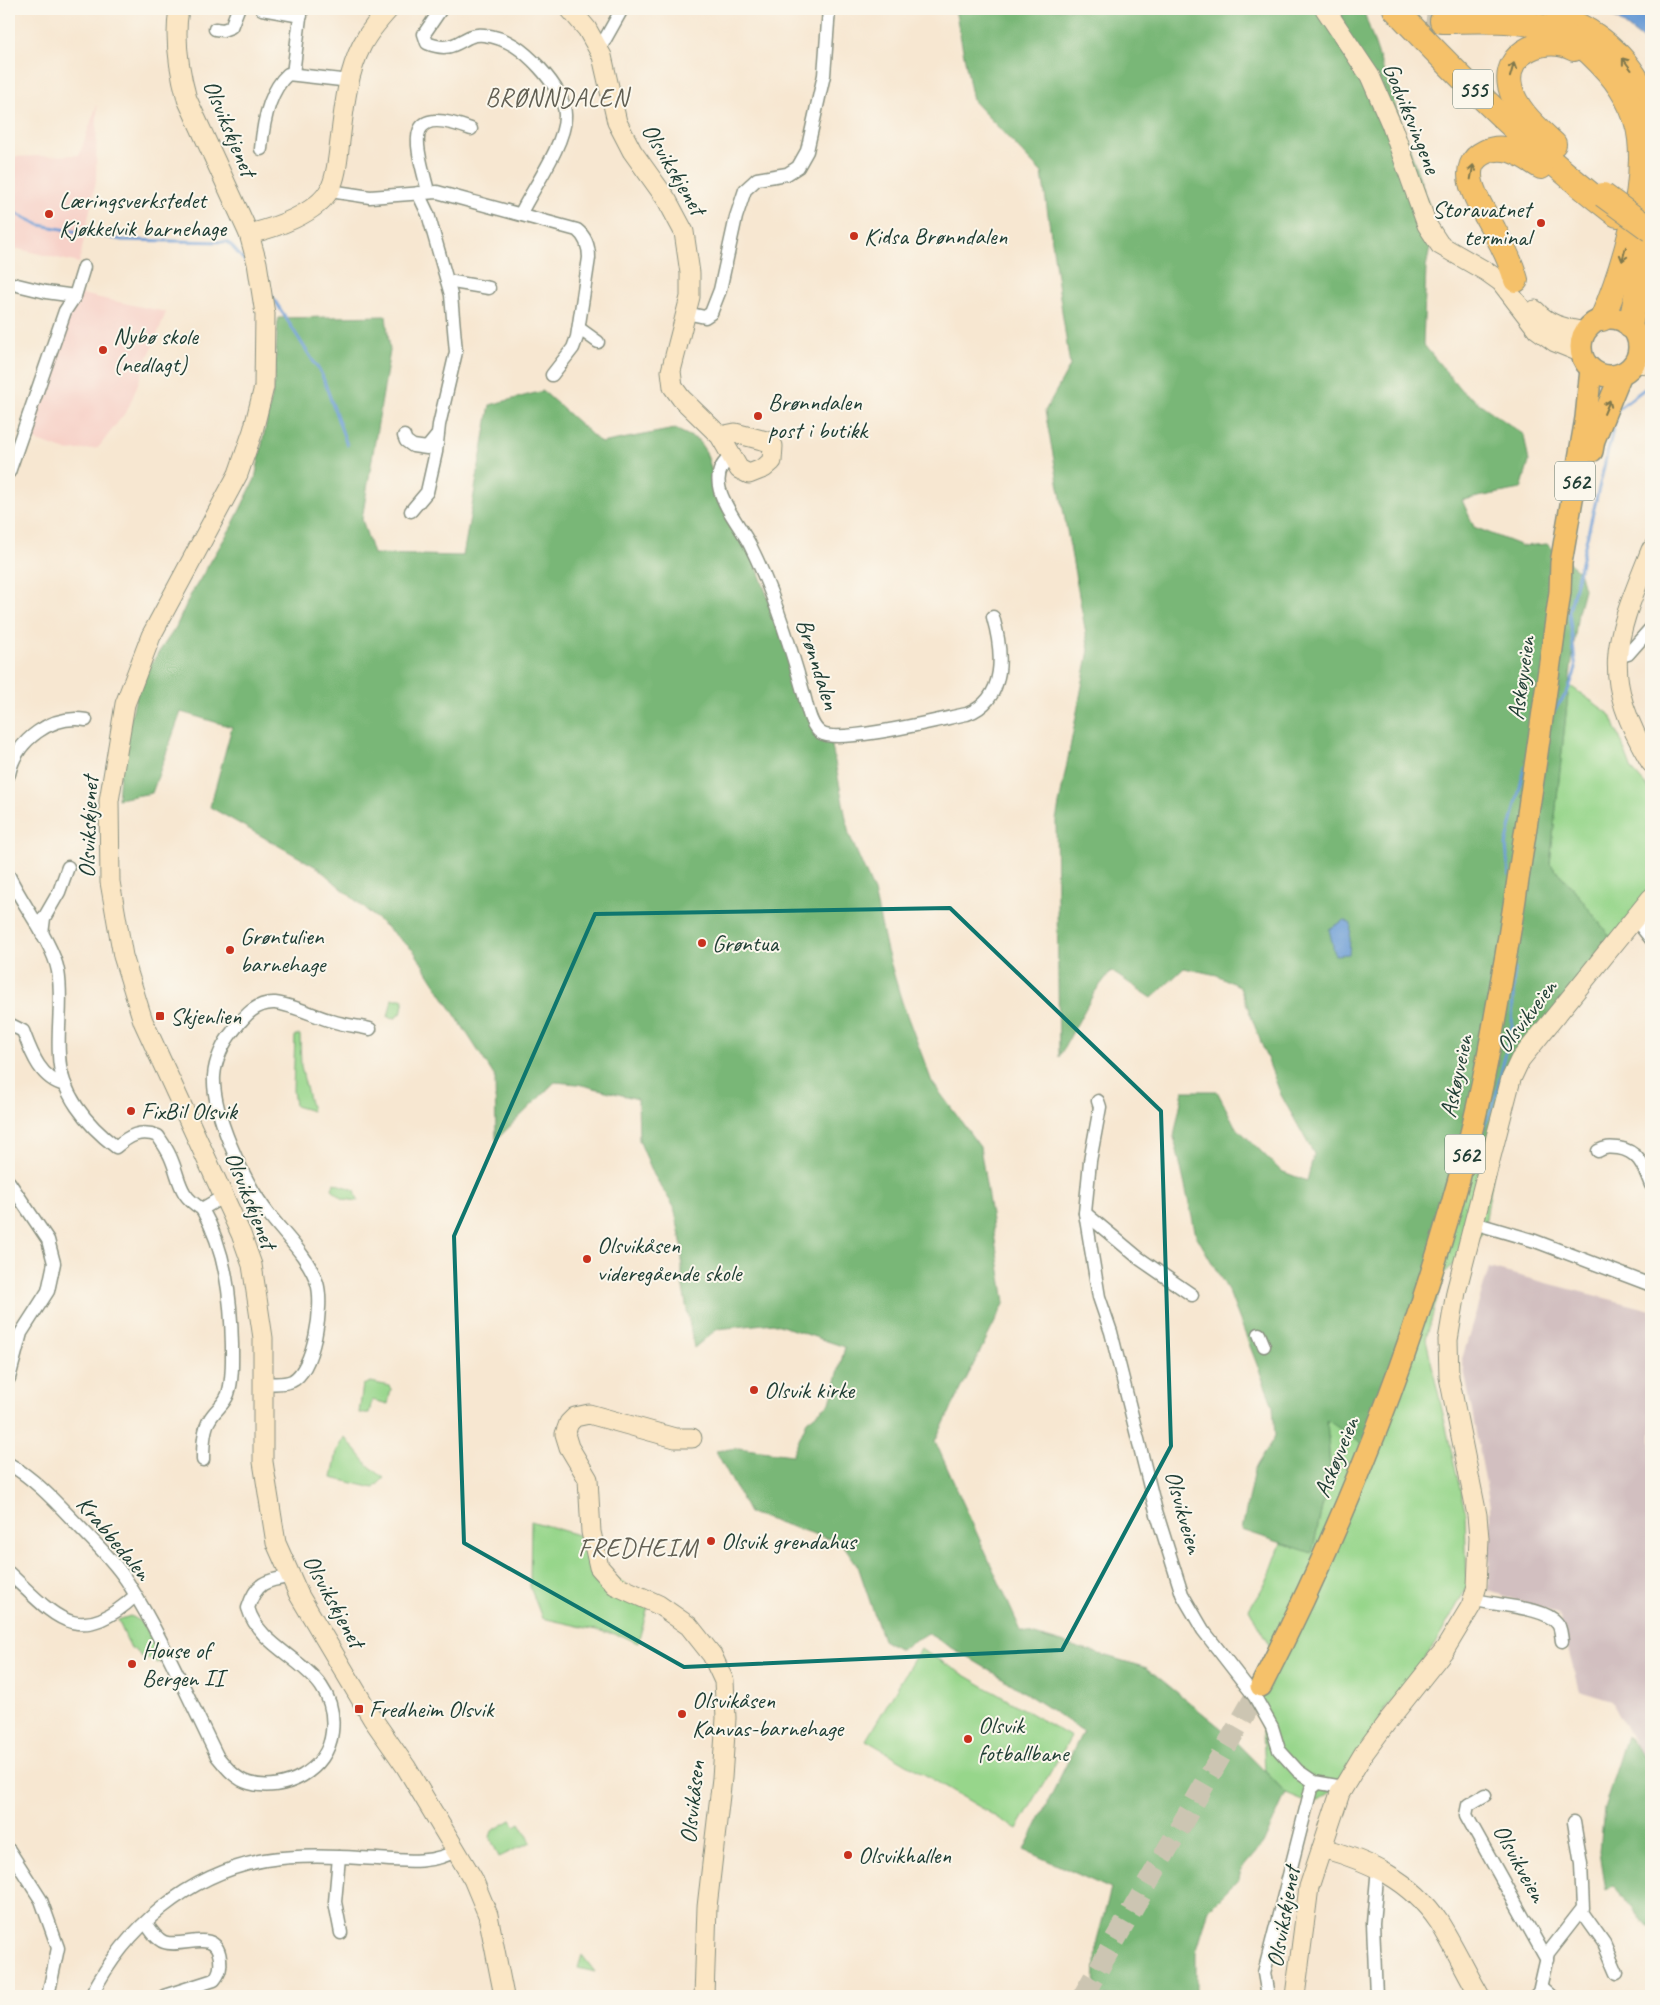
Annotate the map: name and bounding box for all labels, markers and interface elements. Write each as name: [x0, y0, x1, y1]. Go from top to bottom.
street label: Godviksvingene: [1376, 58, 1449, 180]
one-way arrow: [1622, 58, 1633, 71]
one-way arrow: [1507, 62, 1517, 78]
road number: 555: [1453, 70, 1493, 109]
street label: Olsvikskjenet: [196, 75, 265, 184]
district label: BRØNNDALEN: [485, 82, 632, 114]
street label: Olsvikskjenet: [635, 118, 715, 223]
one-way arrow: [1468, 164, 1478, 180]
place label: Læringsverkstedet Kjøkkelvik barnehage: [59, 185, 228, 243]
place label: Storavatnet terminal: [1432, 194, 1535, 252]
marker: Læringsverkstedet Kjøkkelvik barnehage: [43, 208, 55, 220]
marker: Storavatnet terminal: [1535, 217, 1547, 229]
place label: Kidsa Brønndalen: [864, 221, 1008, 251]
marker: Kidsa Brønndalen: [848, 230, 860, 242]
one-way arrow: [1619, 245, 1628, 261]
place label: Nybø skole (nedlagt): [113, 321, 200, 379]
marker: Nybø skole (nedlagt): [97, 344, 109, 356]
place label: Brønndalen post i butikk: [768, 387, 869, 445]
one-way arrow: [1603, 400, 1613, 415]
marker: Brønndalen post i butikk: [752, 410, 764, 422]
road number: 562: [1555, 462, 1595, 501]
street label: Brønndalen: [789, 615, 847, 713]
street label: Askøyveien: [1500, 633, 1542, 722]
street label: Olsvikskjenet: [71, 772, 105, 878]
place label: Grøntulien barnehage: [240, 921, 327, 979]
place label: Grøntua: [712, 928, 779, 958]
marker: Grøntua: [696, 937, 708, 949]
marker: Grøntulien barnehage: [224, 944, 236, 956]
street label: Olsvikveien: [1489, 972, 1564, 1059]
place label: Skjenlien: [170, 1001, 242, 1031]
marker: Skjenlien: [154, 1010, 166, 1022]
street label: Askøyveien: [1433, 1031, 1480, 1120]
place label: FixBil Olsvik: [141, 1096, 239, 1126]
marker: FixBil Olsvik: [125, 1105, 137, 1117]
road number: 562: [1445, 1134, 1485, 1174]
street label: Olsvikskjenet: [218, 1147, 285, 1256]
place label: Olsvikåsen videregående skole: [597, 1230, 743, 1288]
marker: Olsvikåsen videregående skole: [581, 1253, 593, 1265]
place label: Olsvik kirke: [764, 1375, 856, 1405]
marker: Olsvik kirke: [748, 1384, 760, 1396]
street label: Askøyveien: [1306, 1411, 1366, 1502]
street label: Olsvikveien: [1158, 1467, 1210, 1558]
street label: Krabbedalen: [70, 1489, 159, 1587]
place label: Olsvik grendahus: [721, 1526, 858, 1556]
district label: FREDHEIM: [578, 1531, 699, 1564]
marker: Olsvik grendahus: [705, 1535, 717, 1547]
street label: Olsvikskjenet: [296, 1549, 373, 1656]
place label: House of Bergen II: [142, 1635, 229, 1693]
marker: House of Bergen II: [126, 1658, 138, 1670]
place label: Olsvikåsen Kanvas-barnehage: [692, 1685, 845, 1743]
place label: Fredheim Olsvik: [369, 1694, 496, 1724]
marker: Fredheim Olsvik: [353, 1703, 365, 1715]
marker: Olsvikåsen Kanvas-barnehage: [676, 1708, 688, 1720]
place label: Olsvik fotballbane: [978, 1710, 1071, 1768]
marker: Olsvik fotballbane: [962, 1733, 974, 1745]
street label: Olsvikåsen: [673, 1759, 711, 1845]
street label: Olsvikveien: [1486, 1819, 1554, 1908]
place label: Olsvikhallen: [858, 1840, 951, 1870]
marker: Olsvikhallen: [842, 1849, 854, 1861]
street label: Olsvikskjenet: [1259, 1861, 1307, 1970]

